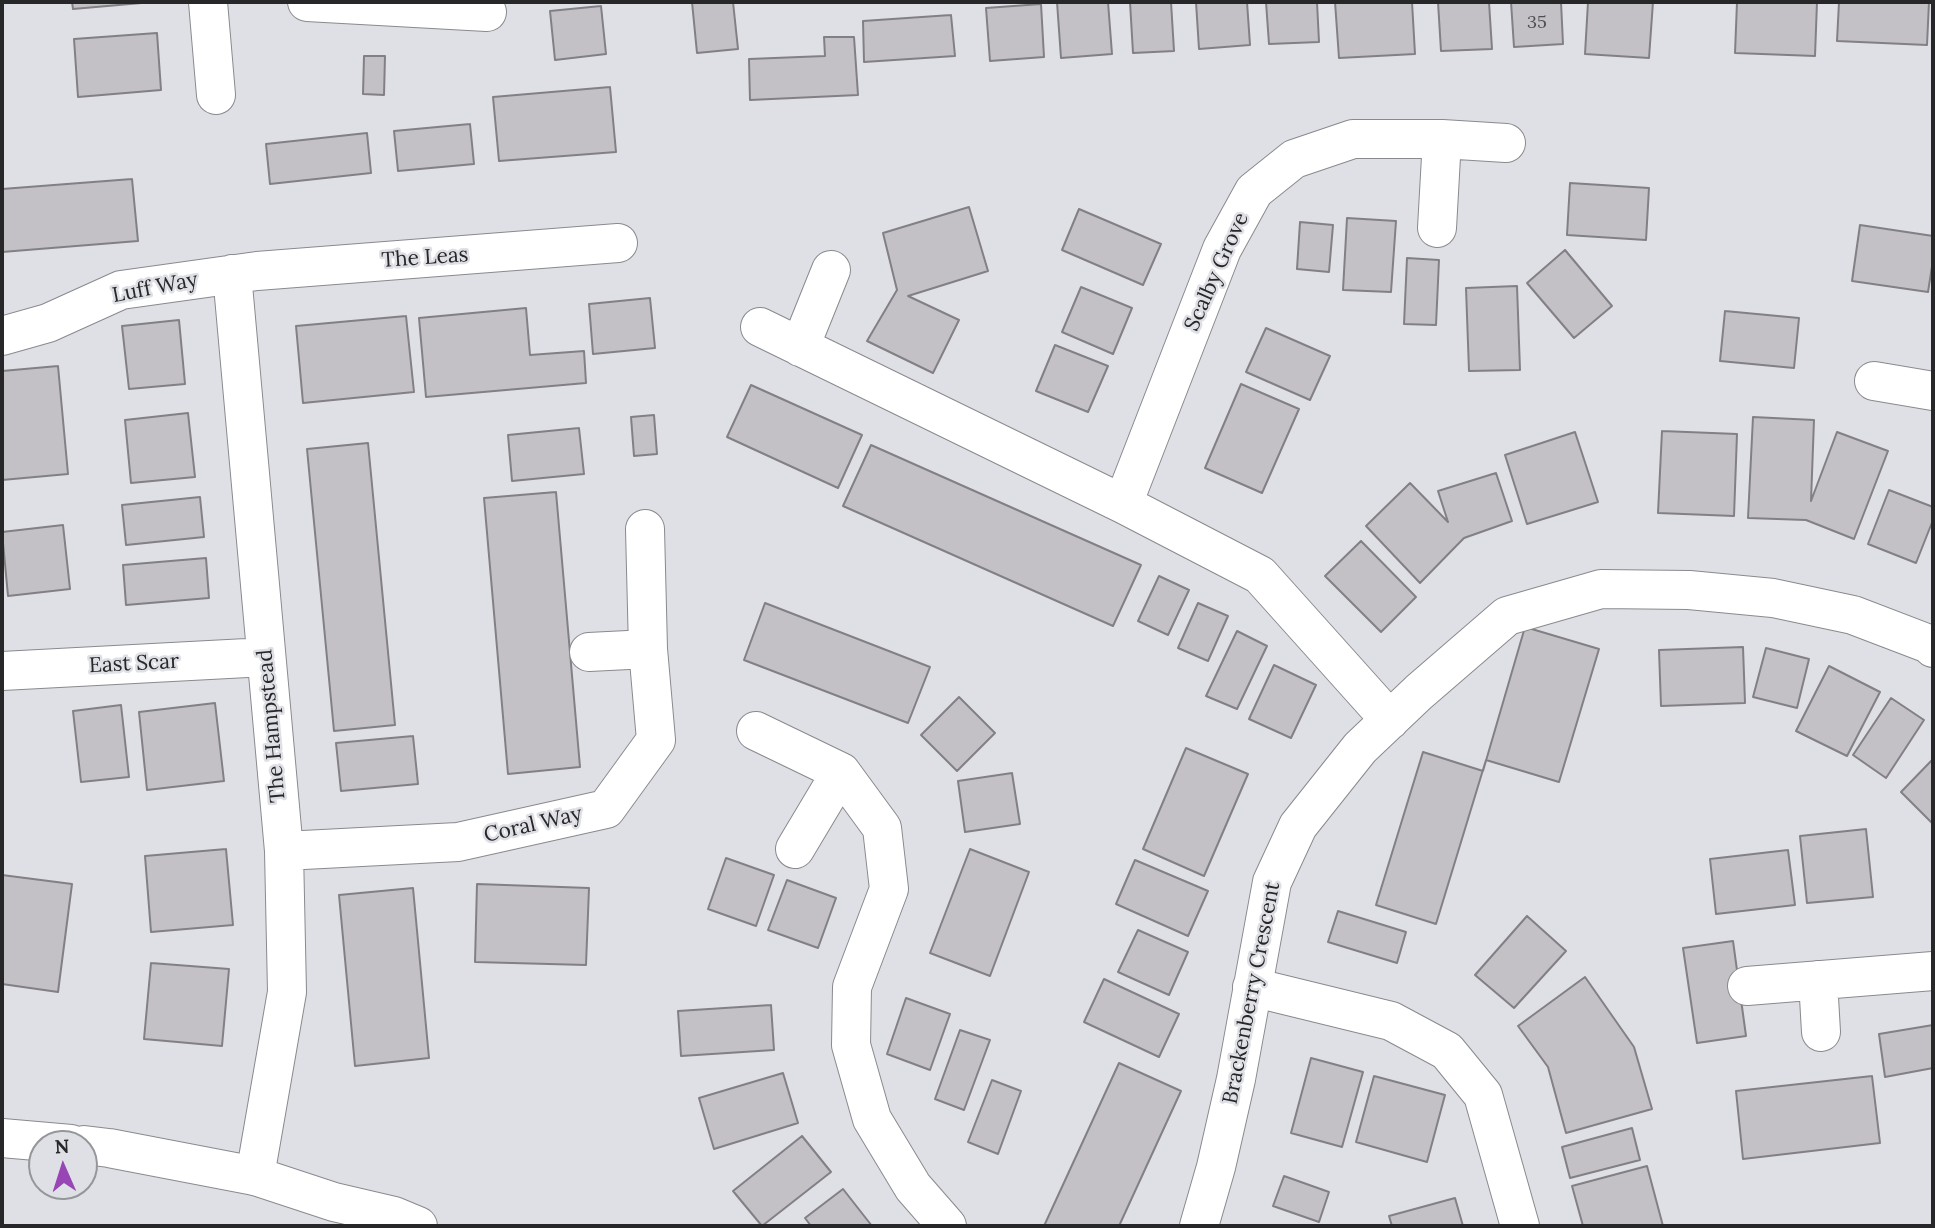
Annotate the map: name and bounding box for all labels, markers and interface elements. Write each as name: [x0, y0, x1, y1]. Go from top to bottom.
house number: 35: [1527, 12, 1547, 34]
street label: Scalby Grove: [1180, 209, 1254, 335]
street label: The Leas: [381, 242, 469, 274]
street label: Luff Way: [110, 267, 200, 309]
street label: The Hampstead: [253, 648, 291, 804]
street label: East Scar: [88, 649, 180, 679]
street label: Coral Way: [482, 802, 584, 848]
street label: Brackenberry Crescent: [1218, 880, 1286, 1106]
north arrow: [28, 1130, 98, 1200]
text: N: [54, 1134, 70, 1158]

